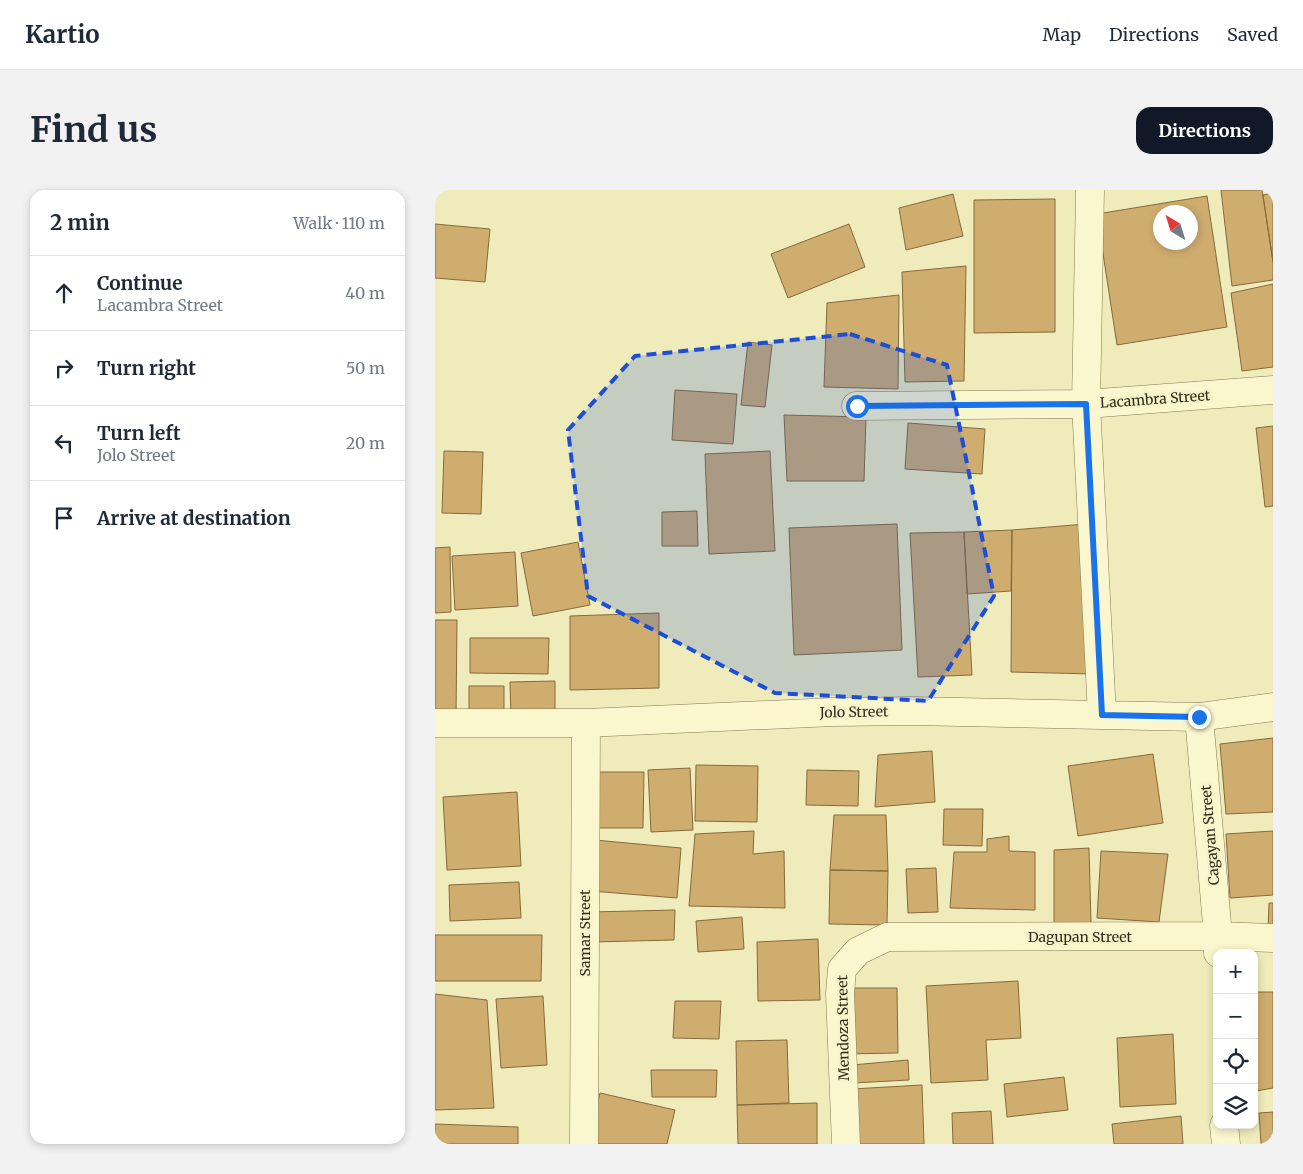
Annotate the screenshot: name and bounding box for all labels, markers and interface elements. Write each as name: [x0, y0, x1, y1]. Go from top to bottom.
text: Kartio: [25, 19, 100, 50]
text: Map: [1043, 23, 1081, 46]
text: Directions: [1109, 23, 1199, 46]
text: Saved: [1227, 23, 1278, 46]
button: Directions: [1136, 107, 1273, 154]
text: Find us: [30, 108, 157, 152]
north arrow: [1153, 205, 1198, 250]
text: 2 min: [50, 209, 110, 236]
text: Walk · 110 m: [293, 213, 385, 233]
text: Continue: [97, 271, 183, 295]
icon: ahead: [50, 279, 78, 307]
text: 40 m: [345, 283, 385, 303]
text: Lacambra Street: [97, 295, 223, 315]
icon: right: [50, 354, 78, 382]
text: Turn right: [97, 356, 196, 380]
text: 50 m: [346, 358, 385, 378]
street label: Lacambra Street: [1099, 386, 1211, 412]
route start: [846, 395, 869, 418]
text: Turn left: [97, 421, 181, 445]
icon: left: [50, 429, 78, 457]
text: 20 m: [346, 433, 385, 453]
text: Jolo Street: [97, 445, 176, 465]
icon: arrive: [50, 504, 78, 532]
text: Arrive at destination: [97, 506, 291, 530]
street label: Jolo Street: [819, 702, 889, 722]
route end: [1188, 706, 1211, 729]
street label: Cagayan Street: [1197, 784, 1223, 886]
street label: Samar Street: [576, 889, 594, 977]
street label: Dagupan Street: [1028, 928, 1133, 946]
map controls: [1213, 949, 1258, 1129]
button: +: [1213, 949, 1258, 994]
street label: Mendoza Street: [833, 974, 853, 1081]
button: −: [1213, 994, 1258, 1039]
button: locate: [1213, 1039, 1258, 1084]
button: layers: [1213, 1084, 1258, 1129]

